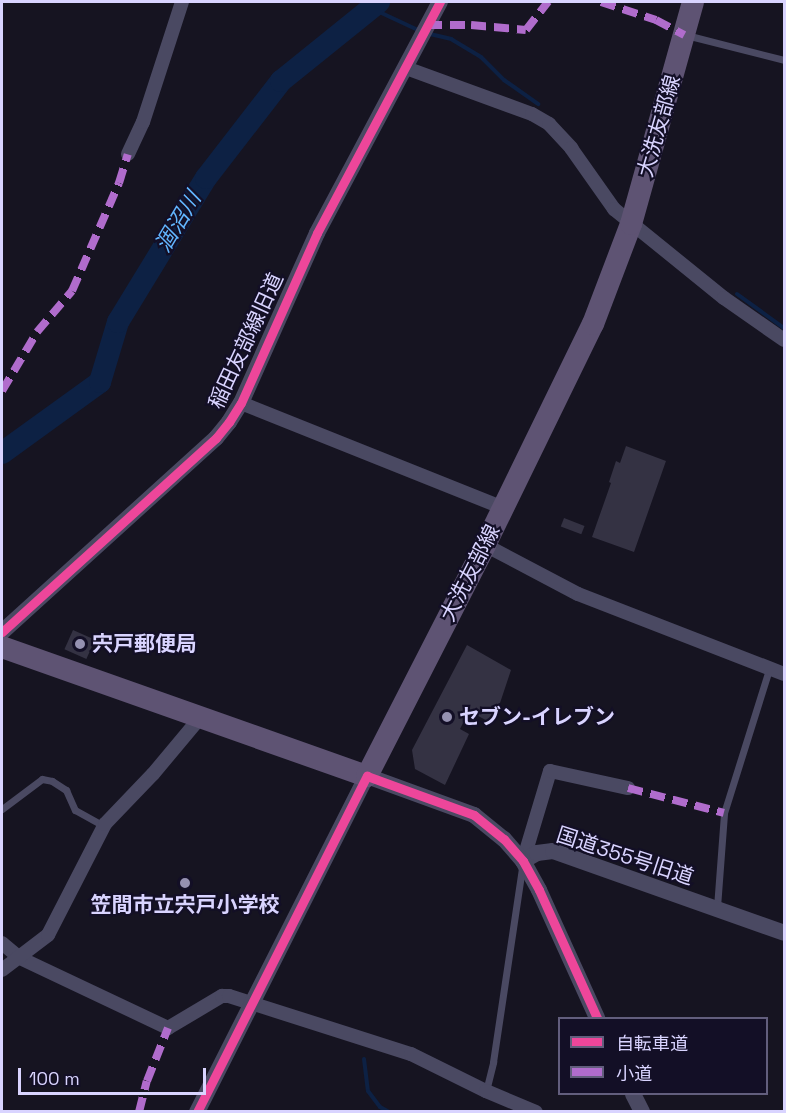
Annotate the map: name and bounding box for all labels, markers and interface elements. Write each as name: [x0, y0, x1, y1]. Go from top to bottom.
street label: 大洗友部線: [632, 72, 686, 180]
water label: 涸沼川: [150, 187, 206, 257]
street label: 稲田友部線旧道: [204, 269, 288, 413]
street label: 大洗友部線: [435, 521, 505, 625]
place label: 宍戸郵便局: [92, 631, 197, 657]
marker: 宍戸郵便局: [73, 637, 87, 651]
place label: セブン-イレブン: [459, 704, 615, 730]
marker: セブン-イレブン: [440, 710, 454, 724]
street label: 国道355号旧道: [553, 822, 697, 890]
marker: 笠間市立宍戸小学校: [178, 876, 192, 890]
place label: 笠間市立宍戸小学校: [91, 892, 279, 918]
legend: [558, 1017, 768, 1095]
text: 自転車道: [616, 1032, 688, 1055]
scale bar: [21, 1056, 208, 1094]
text: 小道: [616, 1062, 652, 1085]
text: 100 m: [29, 1067, 80, 1090]

